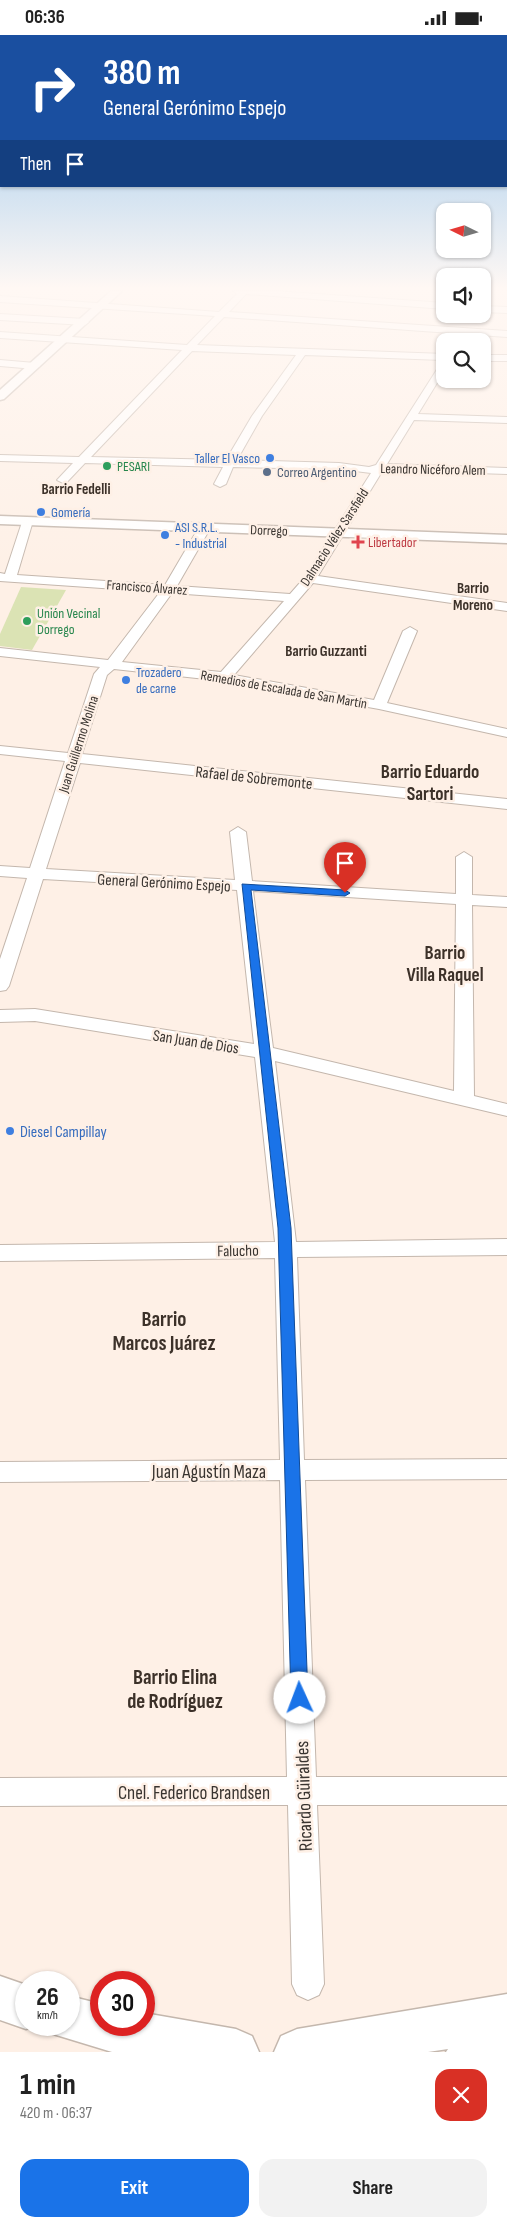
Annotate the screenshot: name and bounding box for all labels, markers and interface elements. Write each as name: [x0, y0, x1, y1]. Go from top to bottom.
text: 06:36: [25, 6, 65, 29]
text: 380 m: [103, 52, 181, 95]
icon: right: [20, 55, 85, 120]
text: General Gerónimo Espejo: [103, 95, 286, 122]
icon: arrive: [61, 150, 89, 178]
text: Then: [20, 153, 51, 176]
north arrow: [436, 203, 491, 257]
map controls: [436, 203, 491, 388]
button: sound: [436, 268, 491, 323]
button: search: [436, 333, 491, 388]
place label: Taller El Vasco: [195, 450, 260, 467]
marker: Taller El Vasco: [264, 452, 276, 464]
place label: PESARI: [117, 458, 150, 475]
marker: PESARI: [101, 460, 113, 472]
street label: Leandro Nicéforo Alem: [380, 460, 486, 479]
place label: Correo Argentino: [277, 464, 357, 481]
marker: Correo Argentino: [261, 466, 273, 478]
district label: Barrio Fedelli: [41, 480, 111, 499]
street label: Dalmacio Vélez Sarsfield: [297, 485, 372, 589]
place label: Gomería: [51, 504, 90, 521]
marker: Gomería: [35, 506, 47, 518]
place label: ASI S.R.L. - Industrial: [174, 519, 227, 552]
street label: Dorrego: [250, 521, 288, 540]
marker: ASI S.R.L. - Industrial: [159, 529, 171, 541]
place label: Libertador: [368, 534, 417, 551]
marker: Libertador: [352, 536, 364, 548]
street label: Francisco Álvarez: [106, 576, 188, 599]
district label: Barrio Moreno: [453, 579, 493, 615]
place label: Unión Vecinal Dorrego: [37, 605, 100, 638]
marker: Unión Vecinal Dorrego: [21, 615, 33, 627]
district label: Barrio Guzzanti: [285, 642, 367, 661]
place label: Trozadero de carne: [136, 664, 182, 697]
street label: Remedios de Escalada de San Martín: [199, 666, 369, 713]
marker: Trozadero de carne: [120, 674, 132, 686]
street label: Juan Guillermo Molina: [55, 694, 102, 796]
district label: Barrio Eduardo Sartori: [381, 761, 479, 806]
street label: Rafael de Sobremonte: [194, 763, 313, 794]
pin: [324, 842, 366, 893]
icon: arrive: [331, 849, 359, 877]
street label: General Gerónimo Espejo: [97, 871, 231, 896]
district label: Barrio Villa Raquel: [406, 942, 484, 987]
street label: San Juan de Dios: [151, 1026, 240, 1059]
place label: Diesel Campillay: [20, 1123, 107, 1142]
marker: Diesel Campillay: [4, 1125, 16, 1137]
street label: Falucho: [217, 1242, 259, 1261]
district label: Barrio Marcos Juárez: [112, 1307, 216, 1356]
street label: Juan Agustín Maza: [151, 1461, 266, 1484]
district label: Barrio Elina de Rodríguez: [127, 1665, 223, 1714]
position arrow: [273, 1671, 325, 1723]
street label: Ricardo Güiraldes: [291, 1740, 318, 1851]
street label: Cnel. Federico Brandsen: [118, 1782, 270, 1805]
speed limit sign: 30: [90, 1971, 155, 2036]
text: 26: [36, 1982, 59, 2013]
text: km/h: [37, 2008, 58, 2023]
text: 1 min: [20, 2067, 76, 2103]
button: close: [435, 2069, 487, 2121]
text: 420 m · 06:37: [20, 2104, 92, 2123]
button: Exit: [20, 2159, 249, 2217]
button: Share: [259, 2159, 487, 2217]

